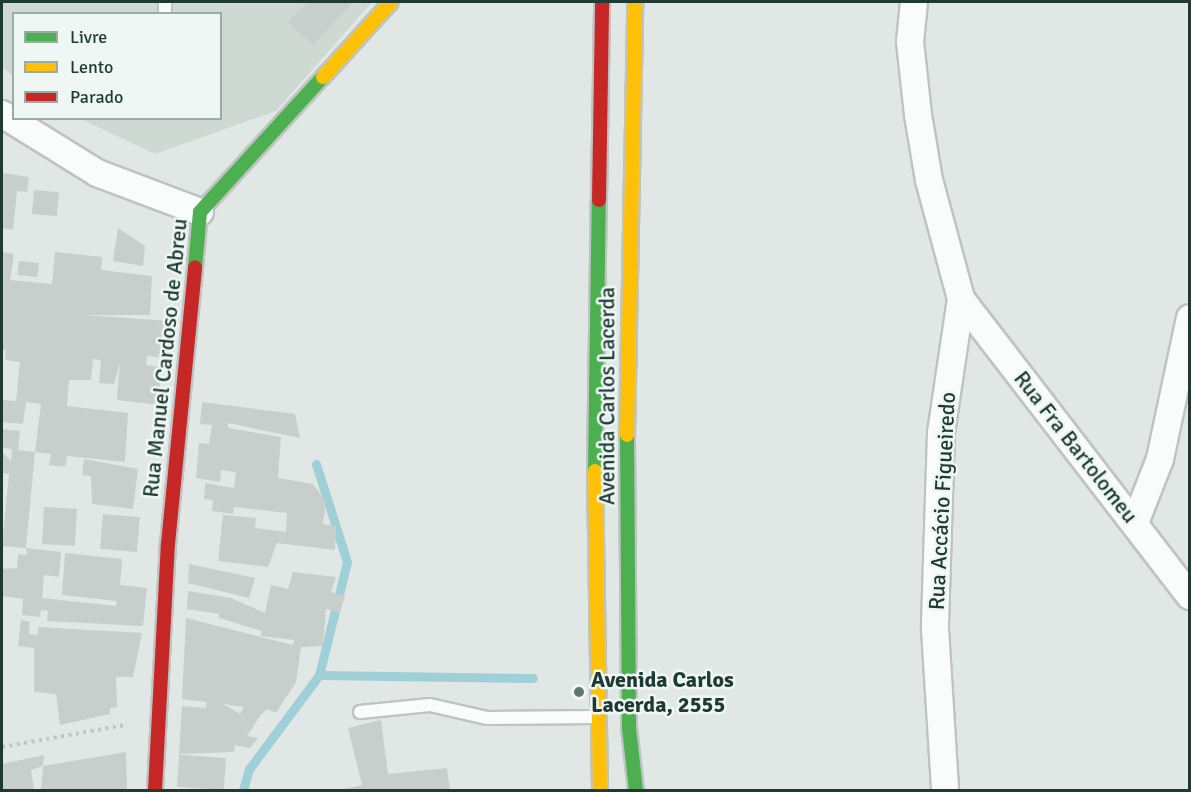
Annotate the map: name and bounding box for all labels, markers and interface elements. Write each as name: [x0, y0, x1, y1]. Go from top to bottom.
legend: [12, 12, 222, 120]
text: Livre: [70, 26, 107, 48]
text: Lento: [70, 56, 113, 78]
text: Parado: [70, 86, 123, 108]
street label: Rua Manuel Cardoso de Abreu: [137, 217, 193, 499]
street label: Avenida Carlos Lacerda: [594, 287, 620, 505]
street label: Rua Fra Bartolomeu: [1008, 366, 1144, 528]
street label: Rua Accácio Figueiredo: [923, 391, 961, 611]
place label: Avenida Carlos Lacerda, 2555: [591, 666, 734, 718]
marker: Avenida Carlos Lacerda, 2555: [572, 685, 586, 699]

